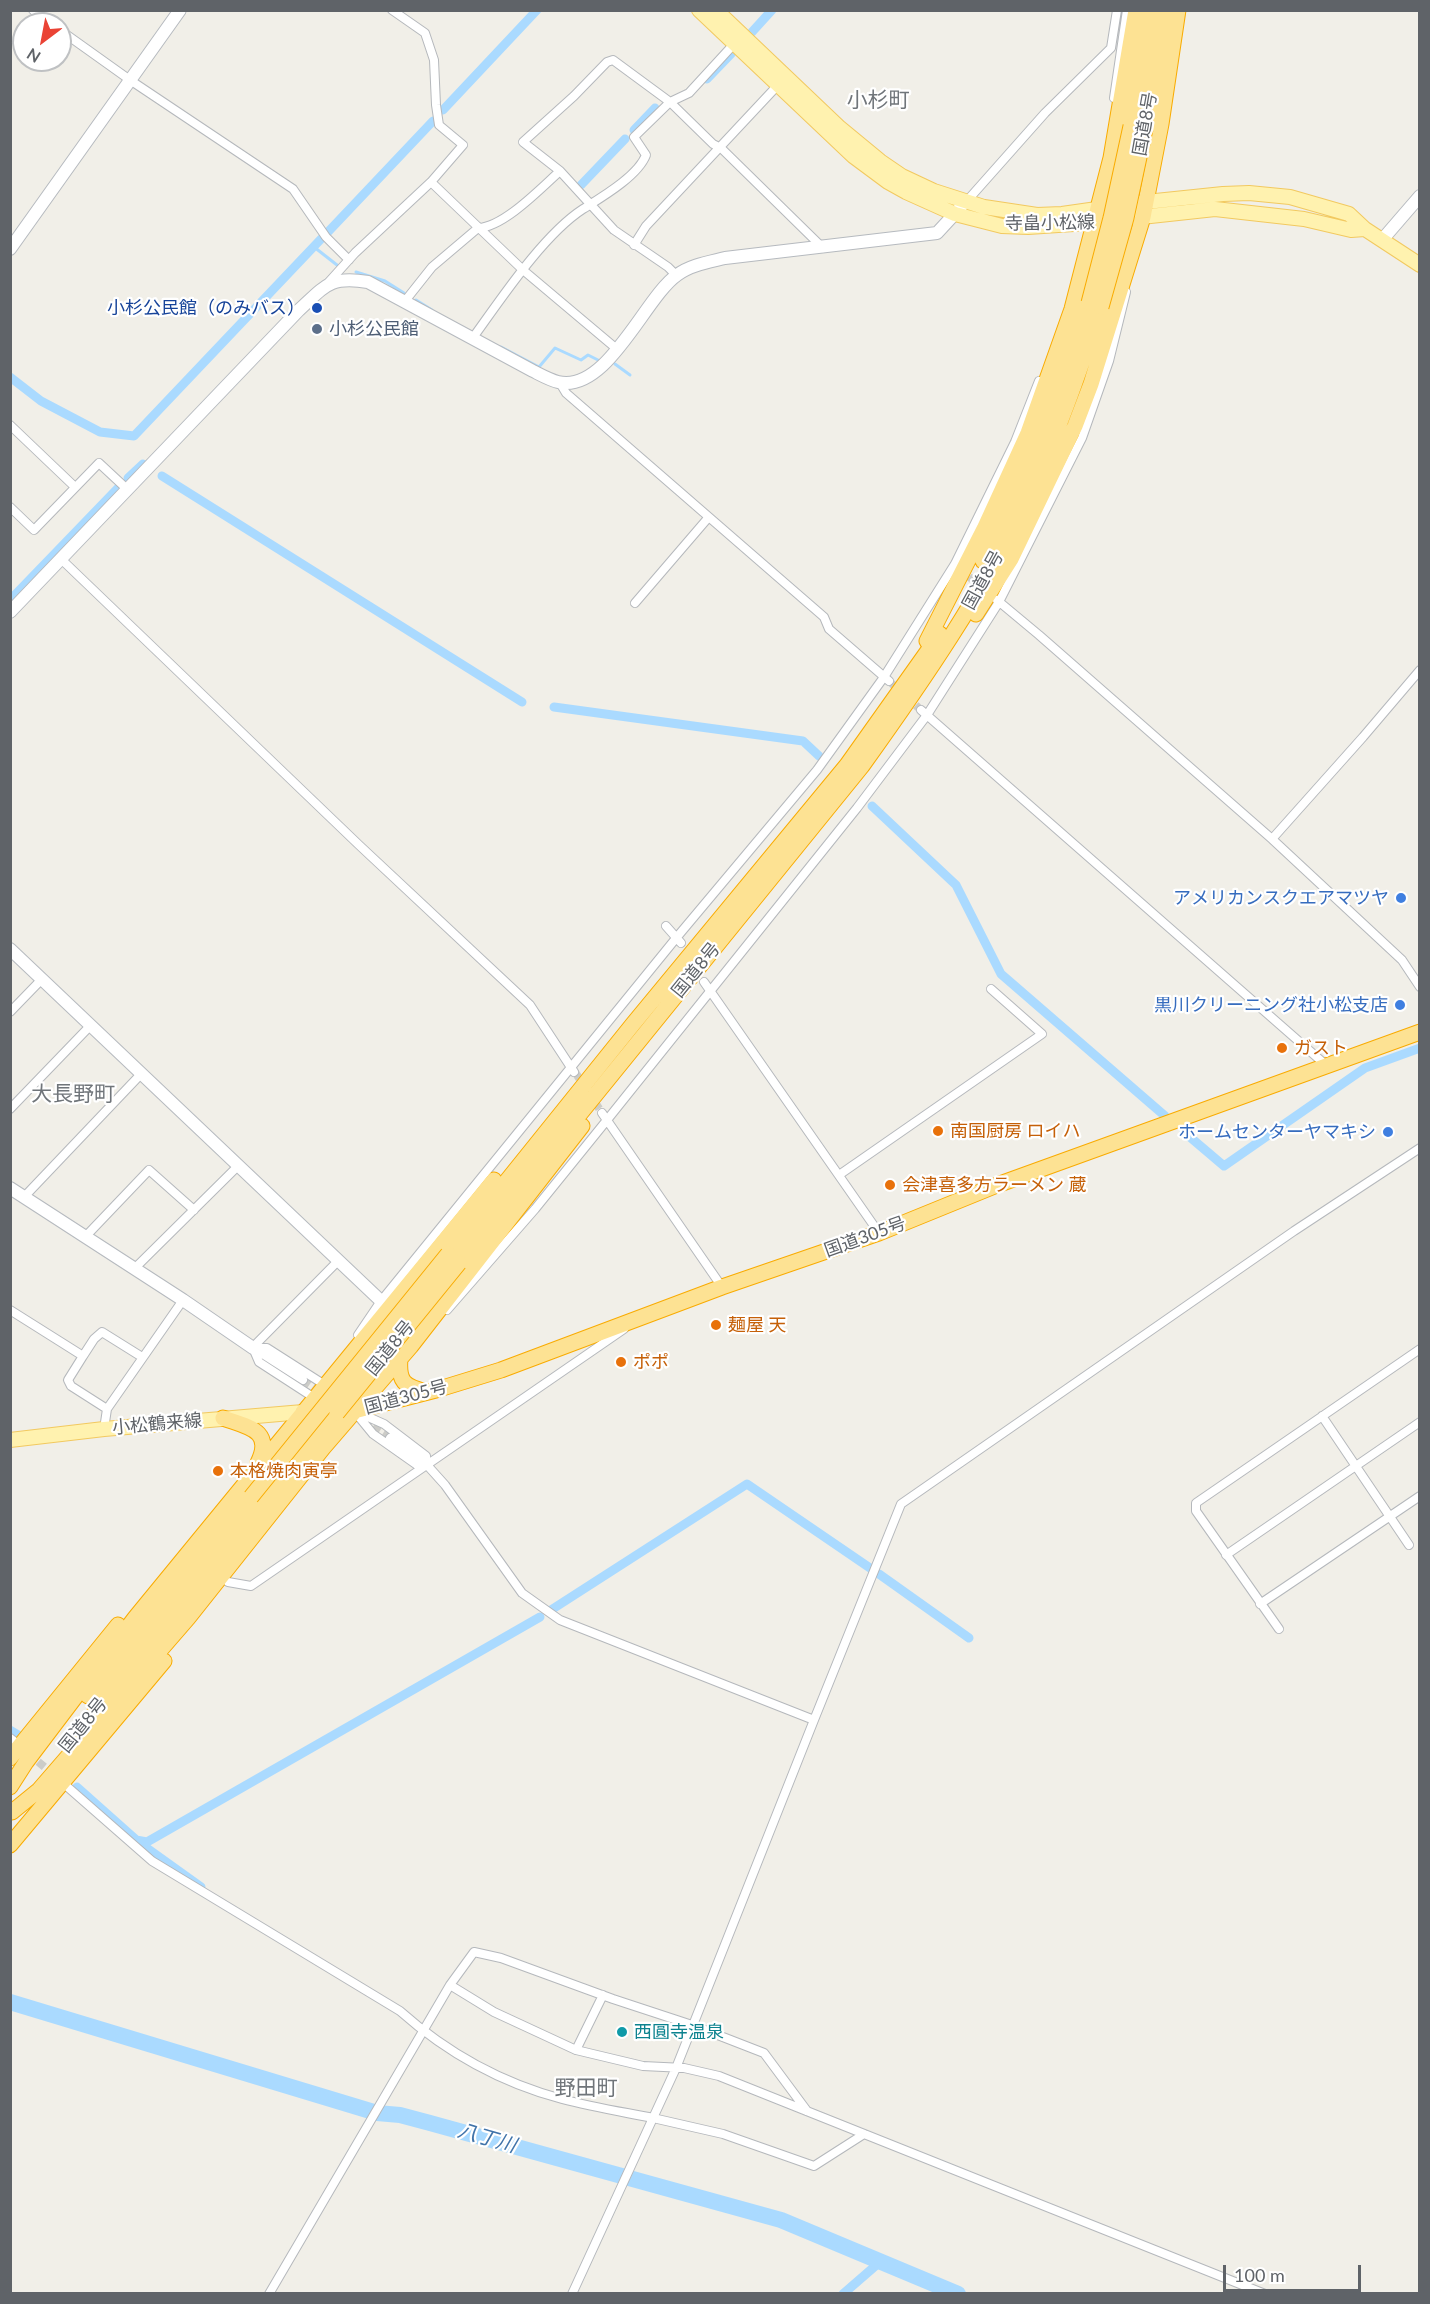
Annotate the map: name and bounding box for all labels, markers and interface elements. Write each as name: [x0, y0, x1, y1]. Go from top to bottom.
north arrow: [12, 12, 72, 72]
text: N: [23, 45, 44, 67]
district label: 小杉町: [847, 87, 909, 113]
street label: 国道8号: [1129, 90, 1161, 158]
street label: 寺畠小松線: [1005, 211, 1095, 235]
place label: 小杉公民館（のみバス）: [107, 297, 305, 319]
marker: 小杉公民館（のみバス）: [310, 301, 324, 315]
place label: 小杉公民館: [329, 318, 419, 340]
marker: 小杉公民館: [310, 322, 324, 336]
street label: 国道8号: [958, 547, 1008, 613]
place label: アメリカンスクエアマツヤ: [1173, 887, 1389, 909]
marker: アメリカンスクエアマツヤ: [1394, 891, 1408, 905]
street label: 国道8号: [667, 938, 725, 1002]
place label: 黒川クリーニング社小松支店: [1154, 994, 1388, 1016]
marker: 黒川クリーニング社小松支店: [1393, 998, 1407, 1012]
place label: ガスト: [1294, 1037, 1348, 1059]
marker: ガスト: [1275, 1041, 1289, 1055]
district label: 大長野町: [31, 1081, 115, 1107]
place label: 南国厨房 ロイハ: [950, 1120, 1081, 1142]
place label: ホームセンターヤマキシ: [1178, 1121, 1376, 1143]
marker: 南国厨房 ロイハ: [931, 1124, 945, 1138]
marker: ホームセンターヤマキシ: [1381, 1125, 1395, 1139]
place label: 会津喜多方ラーメン 蔵: [902, 1174, 1087, 1196]
marker: 会津喜多方ラーメン 蔵: [883, 1178, 897, 1192]
street label: 国道305号: [821, 1212, 909, 1262]
place label: 麺屋 天: [728, 1314, 787, 1336]
street label: 国道8号: [361, 1316, 419, 1380]
marker: 麺屋 天: [709, 1318, 723, 1332]
place label: ポポ: [633, 1351, 669, 1373]
marker: ポポ: [614, 1355, 628, 1369]
street label: 国道305号: [362, 1376, 450, 1418]
street label: 小松鶴来線: [111, 1409, 203, 1439]
place label: 本格焼肉寅亭: [230, 1460, 338, 1482]
marker: 本格焼肉寅亭: [211, 1464, 225, 1478]
street label: 国道8号: [54, 1693, 112, 1757]
place label: 西圓寺温泉: [634, 2021, 724, 2043]
marker: 西圓寺温泉: [615, 2025, 629, 2039]
district label: 野田町: [555, 2075, 617, 2101]
water label: 八丁川: [455, 2118, 519, 2158]
scale bar: [1226, 2253, 1364, 2291]
text: 100 m: [1234, 2264, 1285, 2286]

